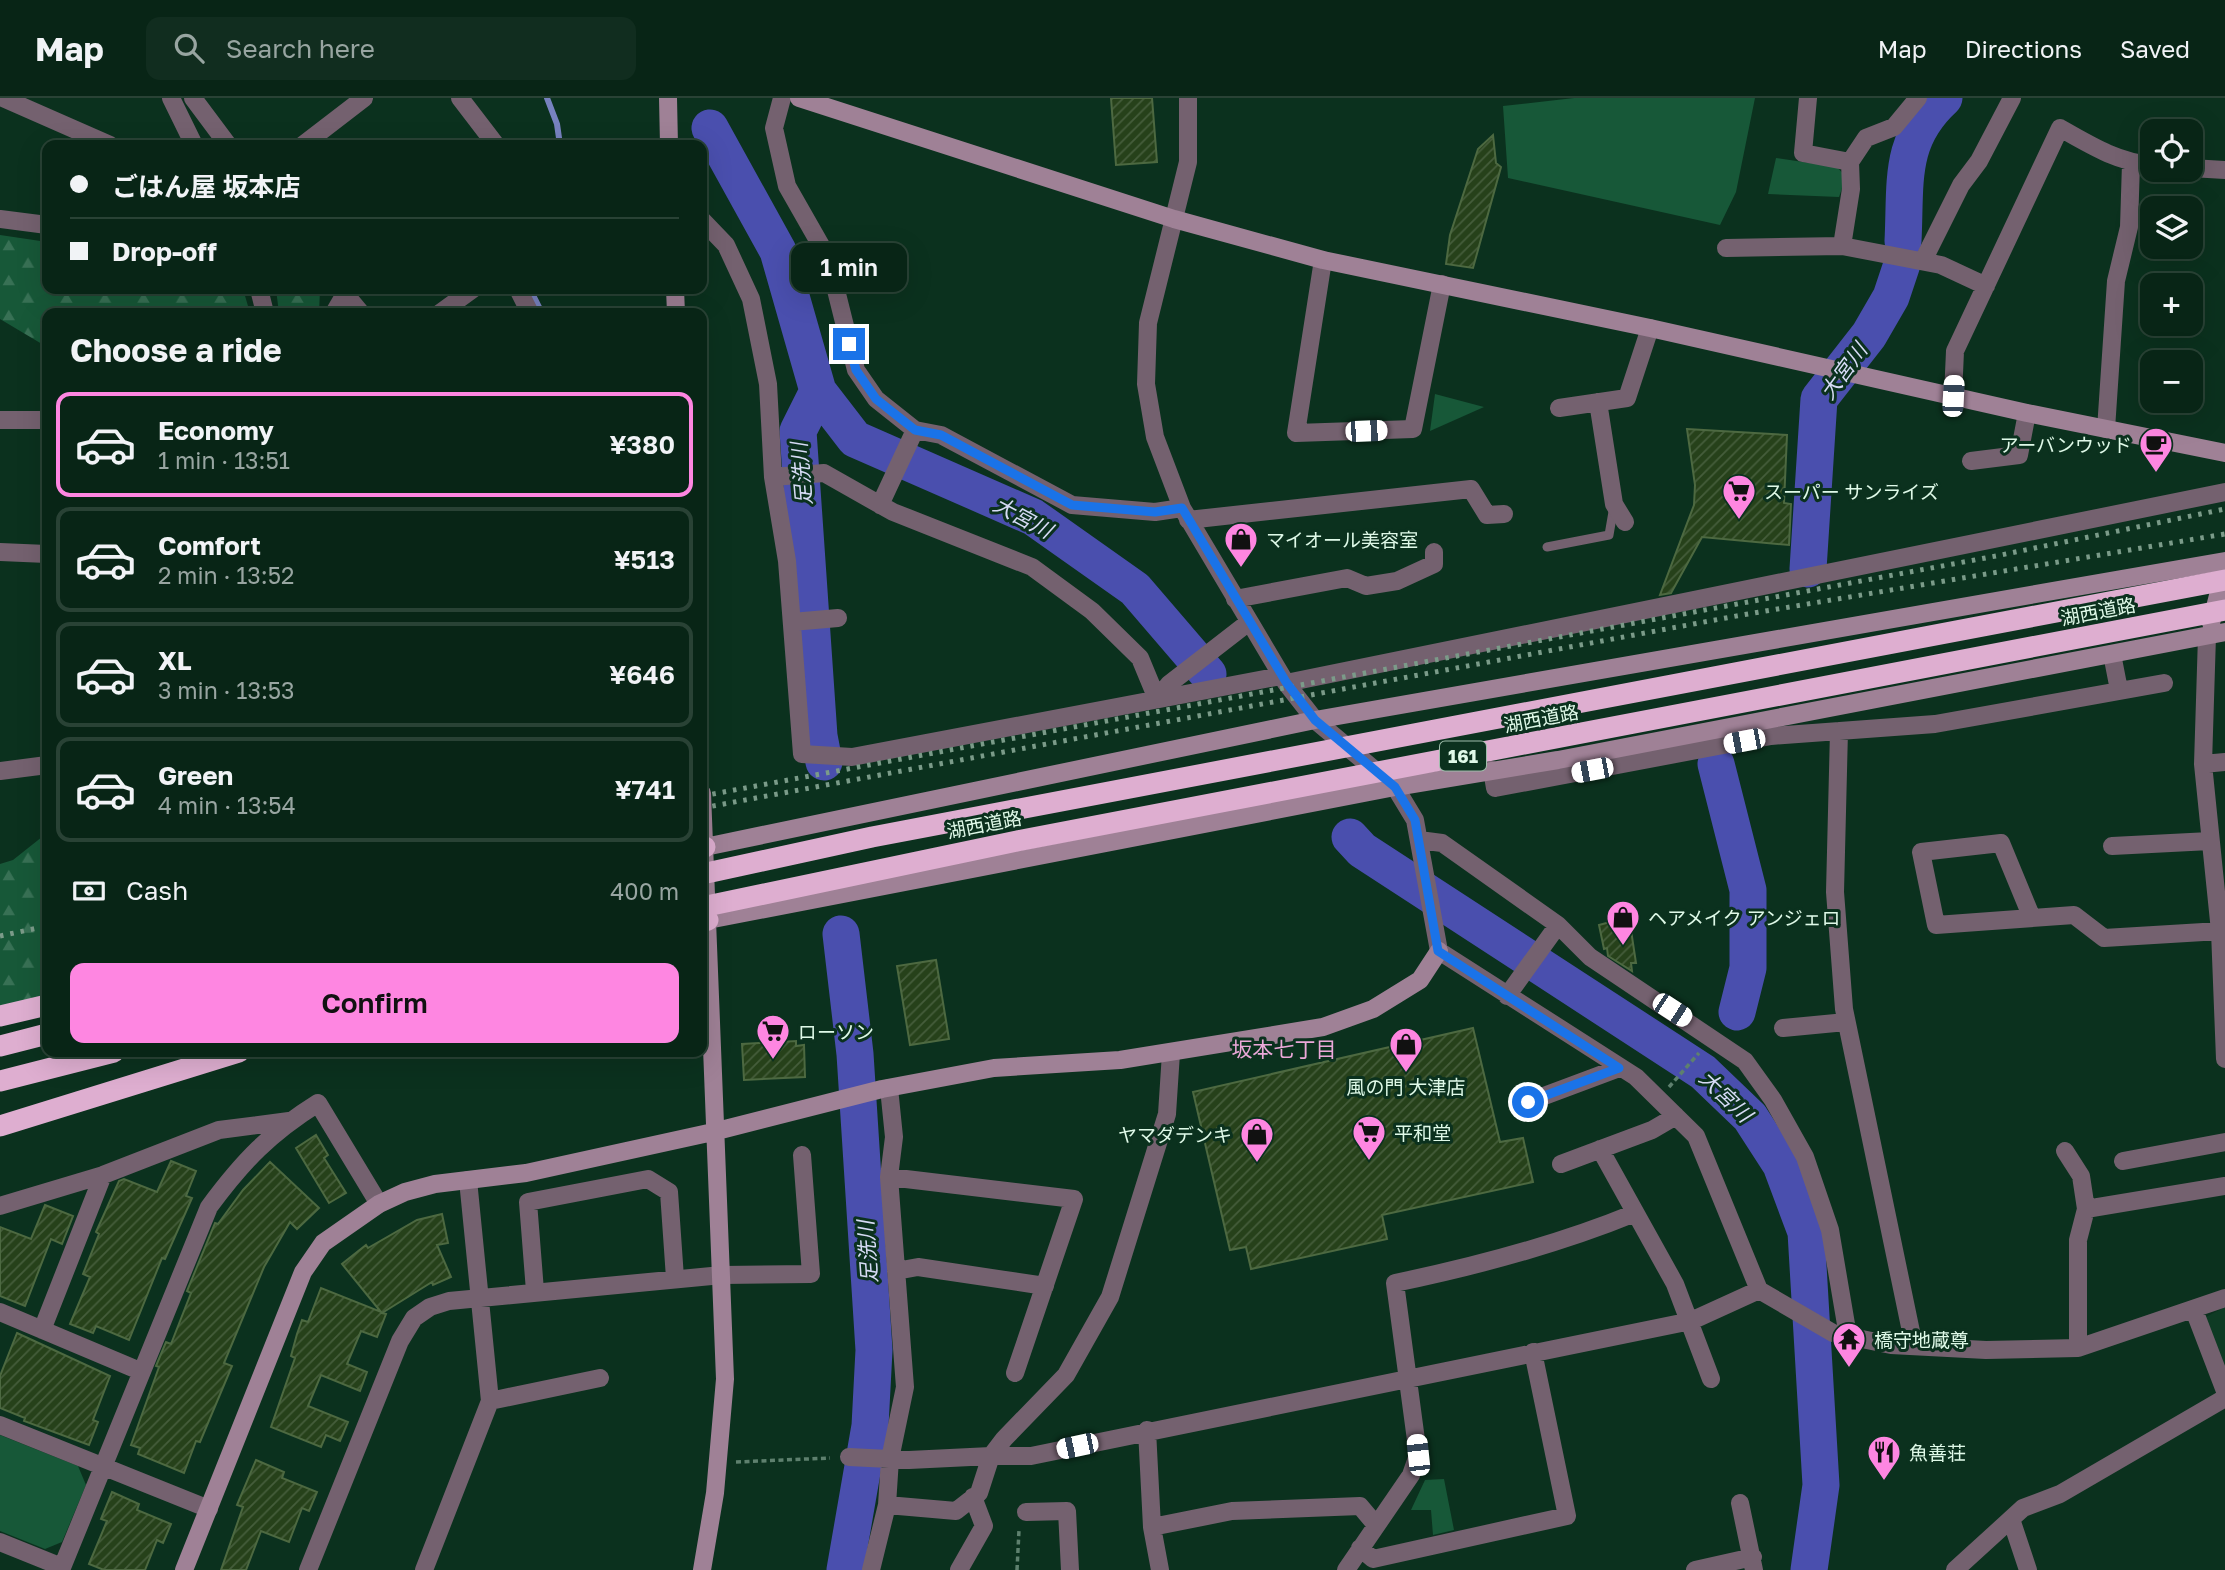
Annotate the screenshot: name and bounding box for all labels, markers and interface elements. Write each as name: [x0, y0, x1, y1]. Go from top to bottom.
search box: [146, 17, 636, 80]
text: Map: [35, 29, 104, 68]
icon: search: [170, 29, 208, 67]
text: Search here: [226, 33, 375, 64]
text: Map: [1878, 34, 1927, 63]
text: Directions: [1965, 34, 2082, 63]
text: Saved: [2120, 34, 2190, 63]
map controls: [2140, 119, 2203, 413]
button: locate: [2140, 119, 2203, 182]
text: ごはん屋 坂本店: [112, 171, 301, 202]
button: layers: [2140, 196, 2203, 259]
text: Drop-off: [112, 236, 217, 267]
callout: 1 min: [791, 243, 907, 292]
text: 1 min: [820, 253, 878, 281]
button: +: [2140, 273, 2203, 336]
route end: [833, 328, 865, 360]
text: Choose a ride: [70, 331, 282, 369]
water label: 大宮川: [1814, 336, 1873, 404]
button: −: [2140, 350, 2203, 413]
car: [1942, 374, 1965, 418]
icon: car: [74, 413, 137, 476]
text: Economy: [158, 415, 274, 446]
car: [1345, 420, 1388, 442]
cafe icon: アーバンウッド: [2137, 425, 2175, 474]
text: ¥380: [609, 429, 675, 460]
place label: アーバンウッド: [1999, 433, 2132, 456]
water label: 足洗川: [785, 439, 817, 507]
text: 1 min · 13:51: [158, 446, 290, 474]
supermarket icon: スーパー サンライズ: [1720, 472, 1758, 521]
place label: スーパー サンライズ: [1764, 480, 1939, 503]
water label: 大宮川: [989, 491, 1059, 544]
shop icon: マイオール美容室: [1222, 520, 1260, 569]
icon: car: [74, 528, 137, 591]
place label: マイオール美容室: [1266, 528, 1418, 551]
text: Comfort: [158, 530, 261, 561]
text: ¥513: [614, 544, 675, 575]
text: 2 min · 13:52: [158, 561, 294, 589]
street label: 湖西道路: [2058, 592, 2138, 630]
icon: car: [74, 643, 137, 706]
text: XL: [158, 645, 192, 676]
text: ¥646: [609, 659, 675, 690]
text: 3 min · 13:53: [158, 676, 295, 704]
street label: 湖西道路: [1501, 699, 1581, 737]
car: [1722, 727, 1767, 755]
road number: 161: [1440, 742, 1486, 770]
car: [1570, 756, 1615, 784]
icon: car: [74, 758, 137, 821]
text: Green: [158, 760, 233, 791]
text: ¥741: [615, 774, 675, 805]
text: 4 min · 13:54: [158, 791, 296, 819]
street label: 湖西道路: [944, 805, 1024, 843]
icon: cash: [70, 872, 108, 910]
text: Cash: [126, 875, 188, 906]
text: 400 m: [610, 877, 679, 905]
shop icon: ヘアメイク アンジェロ: [1604, 898, 1642, 947]
place label: ヘアメイク アンジェロ: [1648, 906, 1841, 929]
button: Confirm: [70, 963, 679, 1043]
car: [1649, 990, 1696, 1030]
supermarket icon: ローソン: [754, 1012, 792, 1061]
place label: ローソン: [798, 1020, 874, 1043]
shop icon: 風の門 大津店: [1387, 1025, 1425, 1074]
district label: 坂本七丁目: [1232, 1036, 1337, 1062]
water label: 大宮川: [1694, 1065, 1759, 1129]
place label: 風の門 大津店: [1347, 1075, 1465, 1098]
route start: [1512, 1086, 1544, 1118]
supermarket icon: 平和堂: [1350, 1113, 1388, 1162]
shop icon: ヤマダデンキ: [1238, 1115, 1276, 1164]
place label: 平和堂: [1394, 1121, 1451, 1144]
place label: ヤマダデンキ: [1118, 1123, 1232, 1146]
water label: 足洗川: [852, 1218, 882, 1284]
temple icon: 橋守地蔵尊: [1830, 1320, 1868, 1369]
place label: 橋守地蔵尊: [1874, 1328, 1969, 1351]
car: [1055, 1431, 1100, 1461]
car: [1406, 1433, 1431, 1477]
restaurant icon: 魚善荘: [1865, 1433, 1903, 1482]
place label: 魚善荘: [1909, 1441, 1966, 1464]

